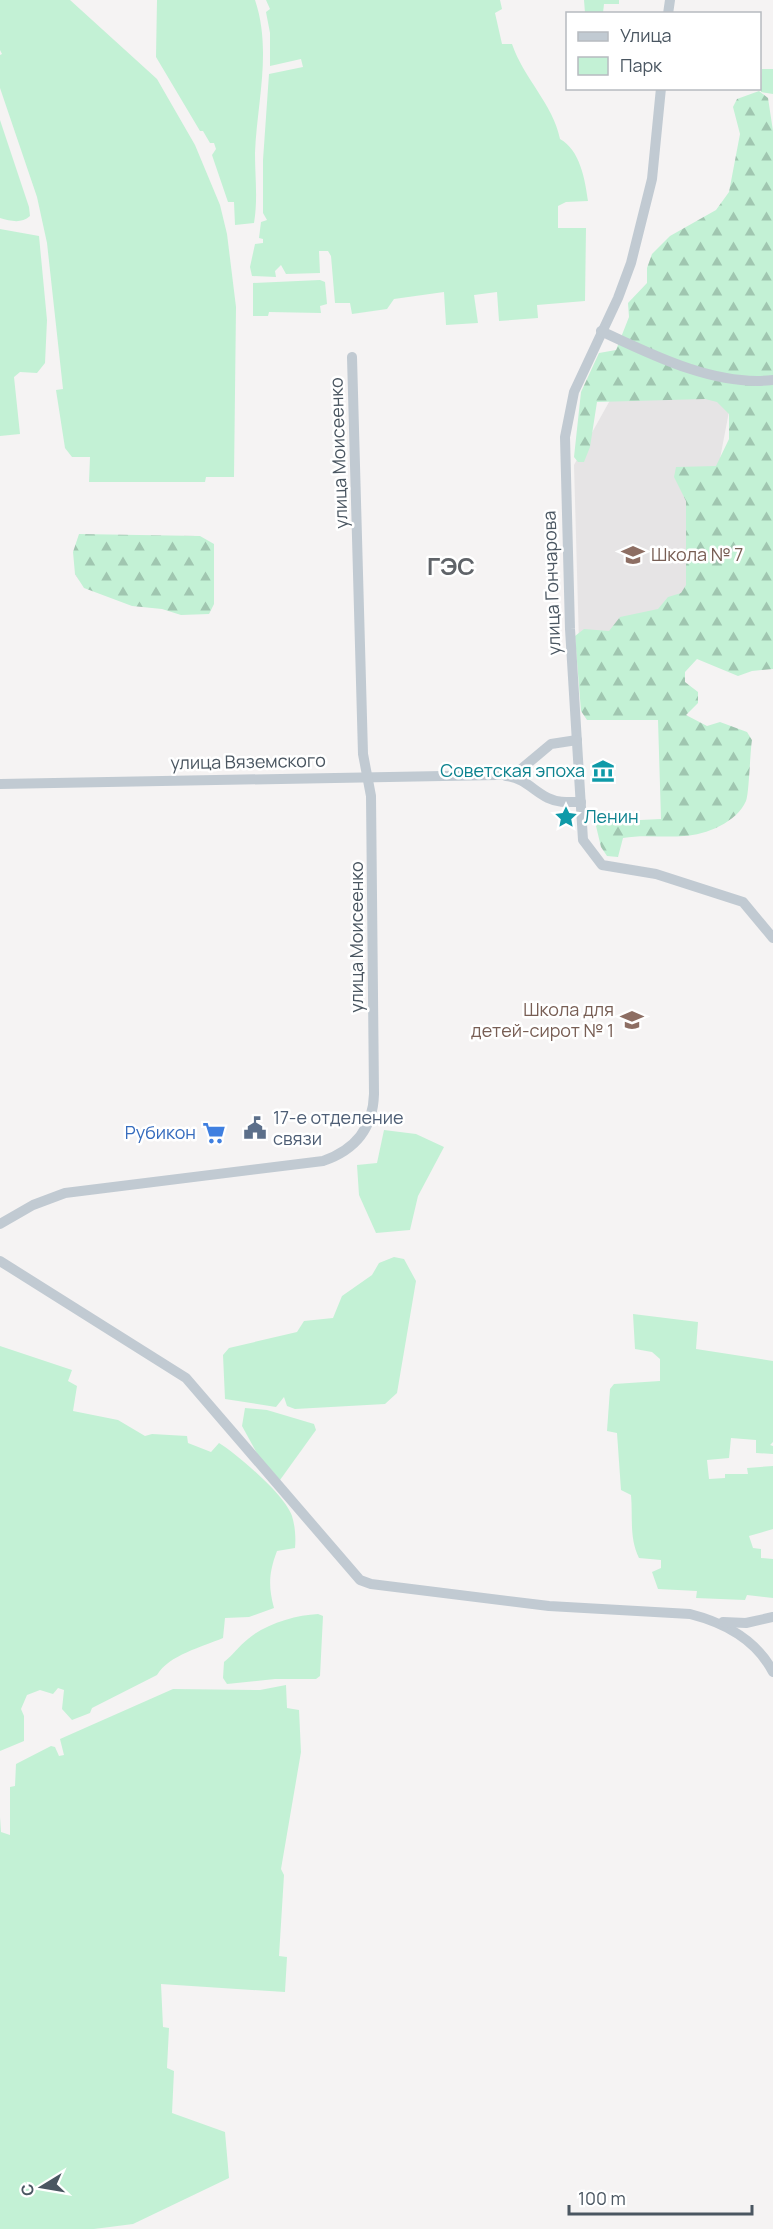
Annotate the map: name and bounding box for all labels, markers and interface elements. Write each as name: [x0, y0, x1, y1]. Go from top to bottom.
legend: [566, 12, 761, 90]
text: Улица: [620, 23, 672, 47]
text: Парк: [620, 53, 663, 77]
street label: улица Моисеенко: [323, 377, 353, 529]
street label: улица Гончарова: [536, 510, 566, 656]
school or university icon: Школа № 7: [620, 542, 646, 568]
place label: Школа № 7: [651, 542, 743, 566]
district label: ГЭС: [427, 549, 475, 582]
street label: улица Вяземского: [170, 748, 326, 774]
place label: Советская эпоха: [440, 758, 585, 782]
museum icon: Советская эпоха: [590, 758, 616, 784]
place icon: Ленин: [553, 804, 579, 830]
place label: Ленин: [584, 804, 639, 828]
street label: улица Моисеенко: [344, 861, 368, 1013]
place label: Школа для детей-сирот № 1: [471, 997, 614, 1042]
school or university icon: Школа для детей-сирот № 1: [619, 1007, 645, 1033]
place label: 17-е отделение связи: [273, 1105, 403, 1150]
public building icon: 17-е отделение связи: [242, 1115, 268, 1141]
place label: Рубикон: [125, 1120, 196, 1144]
supermarket icon: Рубикон: [201, 1120, 227, 1146]
north arrow: [12, 2157, 72, 2217]
scale bar: [569, 2178, 752, 2216]
text: С: [15, 2182, 39, 2198]
text: 100 m: [578, 2186, 626, 2210]

